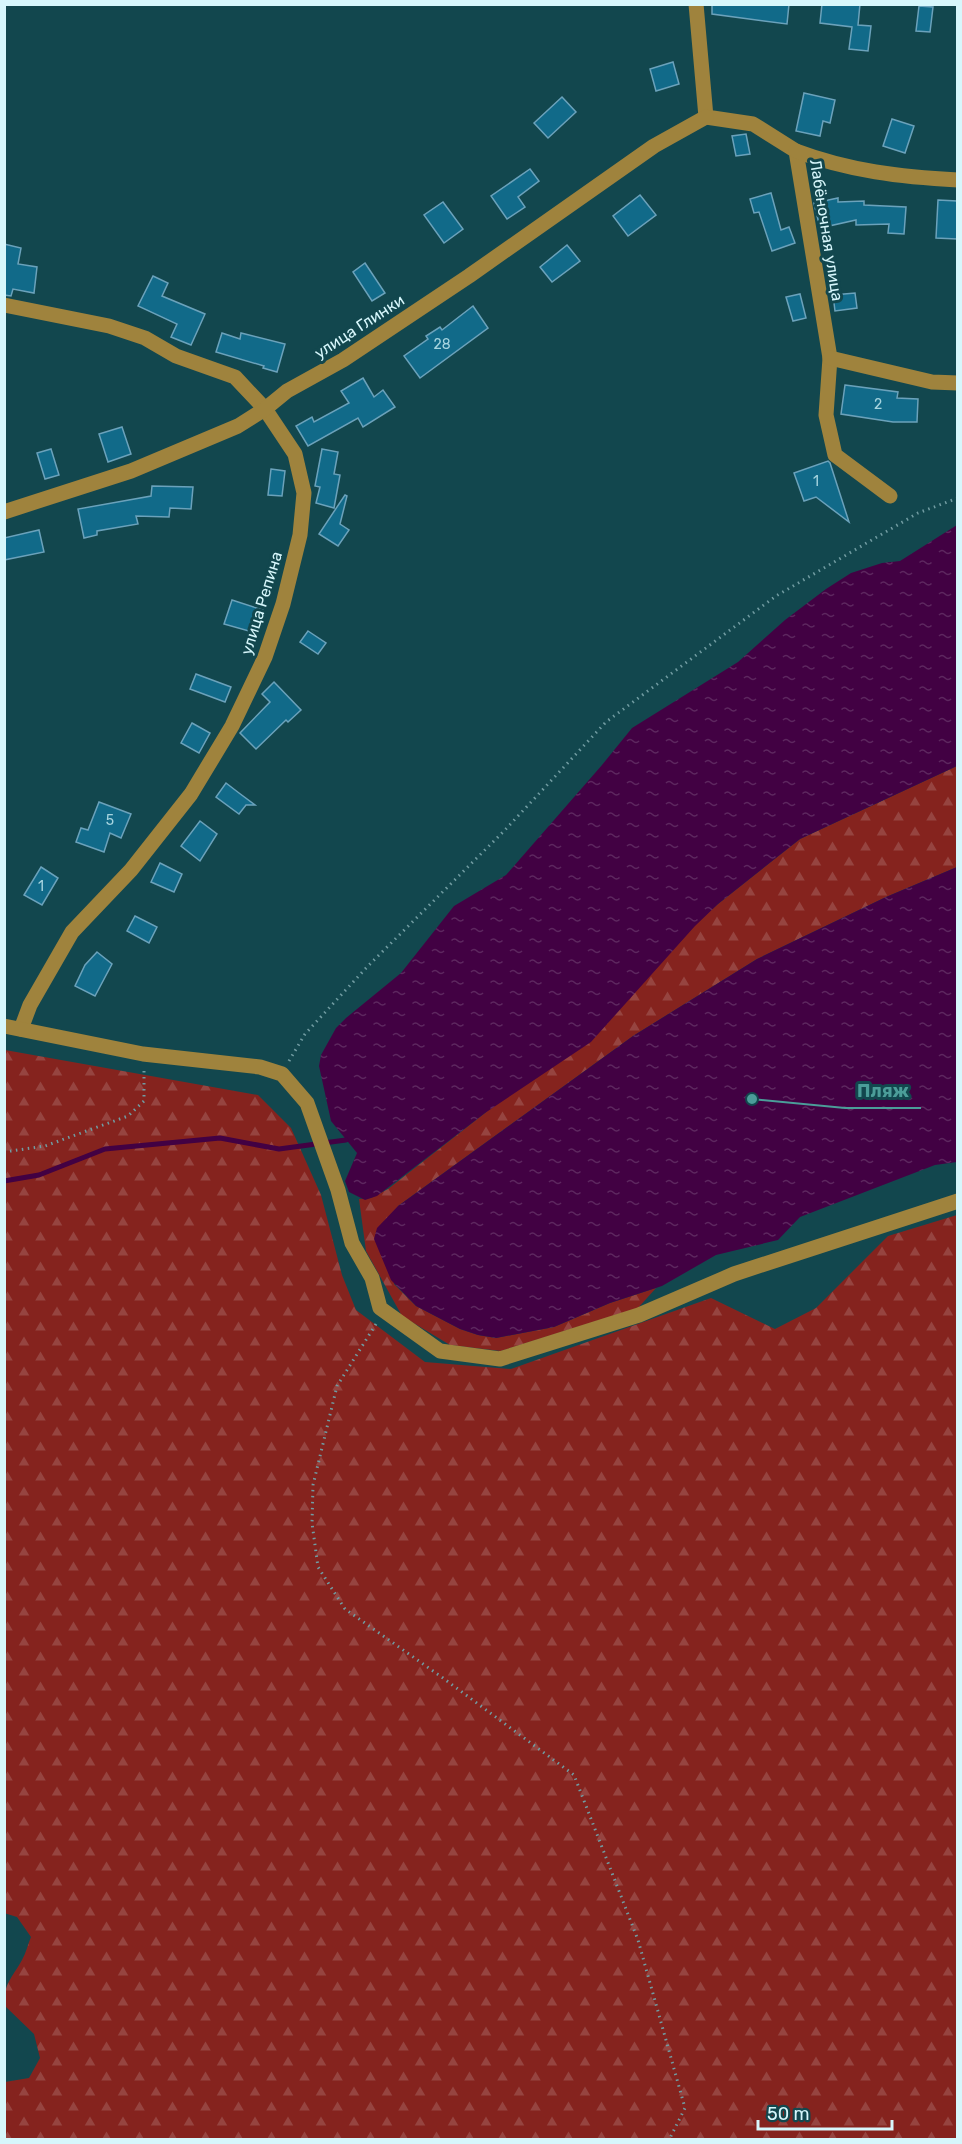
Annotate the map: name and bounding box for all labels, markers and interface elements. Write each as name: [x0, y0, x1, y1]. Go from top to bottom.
street label: Лабёночная улица: [806, 158, 847, 302]
street label: улица Глинки: [311, 290, 408, 363]
house number: 28: [433, 336, 451, 353]
house number: 2: [874, 396, 882, 413]
house number: 1: [813, 473, 819, 490]
street label: улица Репина: [237, 549, 286, 657]
house number: 5: [106, 812, 114, 829]
house number: 1: [38, 878, 44, 895]
callout: Пляж: [845, 1072, 921, 1108]
text: Пляж: [857, 1080, 910, 1102]
scale bar: [758, 2093, 892, 2131]
text: 50 m: [767, 2103, 810, 2125]

